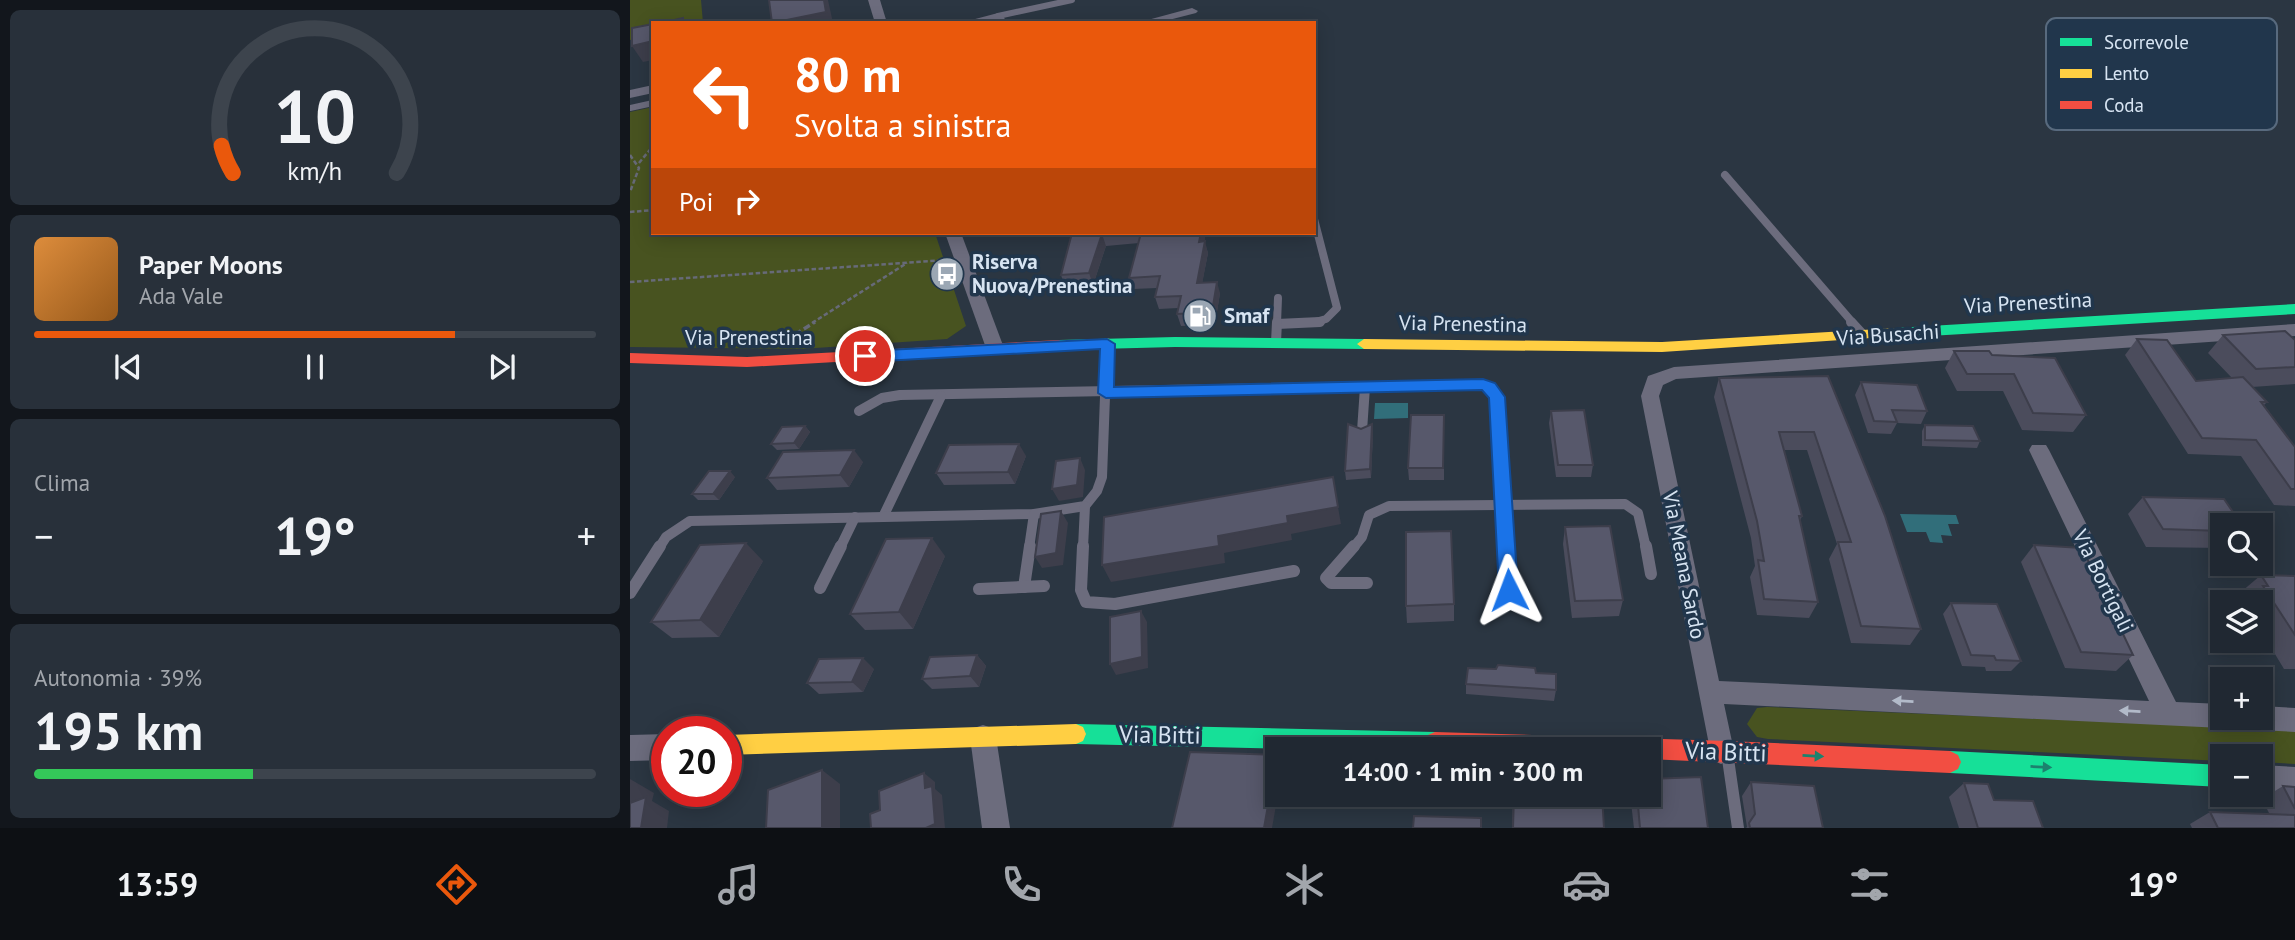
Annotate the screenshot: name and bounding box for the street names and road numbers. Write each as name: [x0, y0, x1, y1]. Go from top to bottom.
street label: Via Prenestina: [1962, 286, 2093, 319]
street label: Via Prenestina: [1398, 309, 1527, 338]
street label: Via Busachi: [1835, 317, 1940, 352]
street label: Via Prenestina: [684, 324, 813, 351]
street label: Via Meana Sardo: [1657, 488, 1712, 641]
street label: Via Bortigali: [2067, 524, 2140, 637]
street label: Via Bitti: [1118, 718, 1201, 751]
street label: Via Bitti: [1684, 735, 1767, 768]

